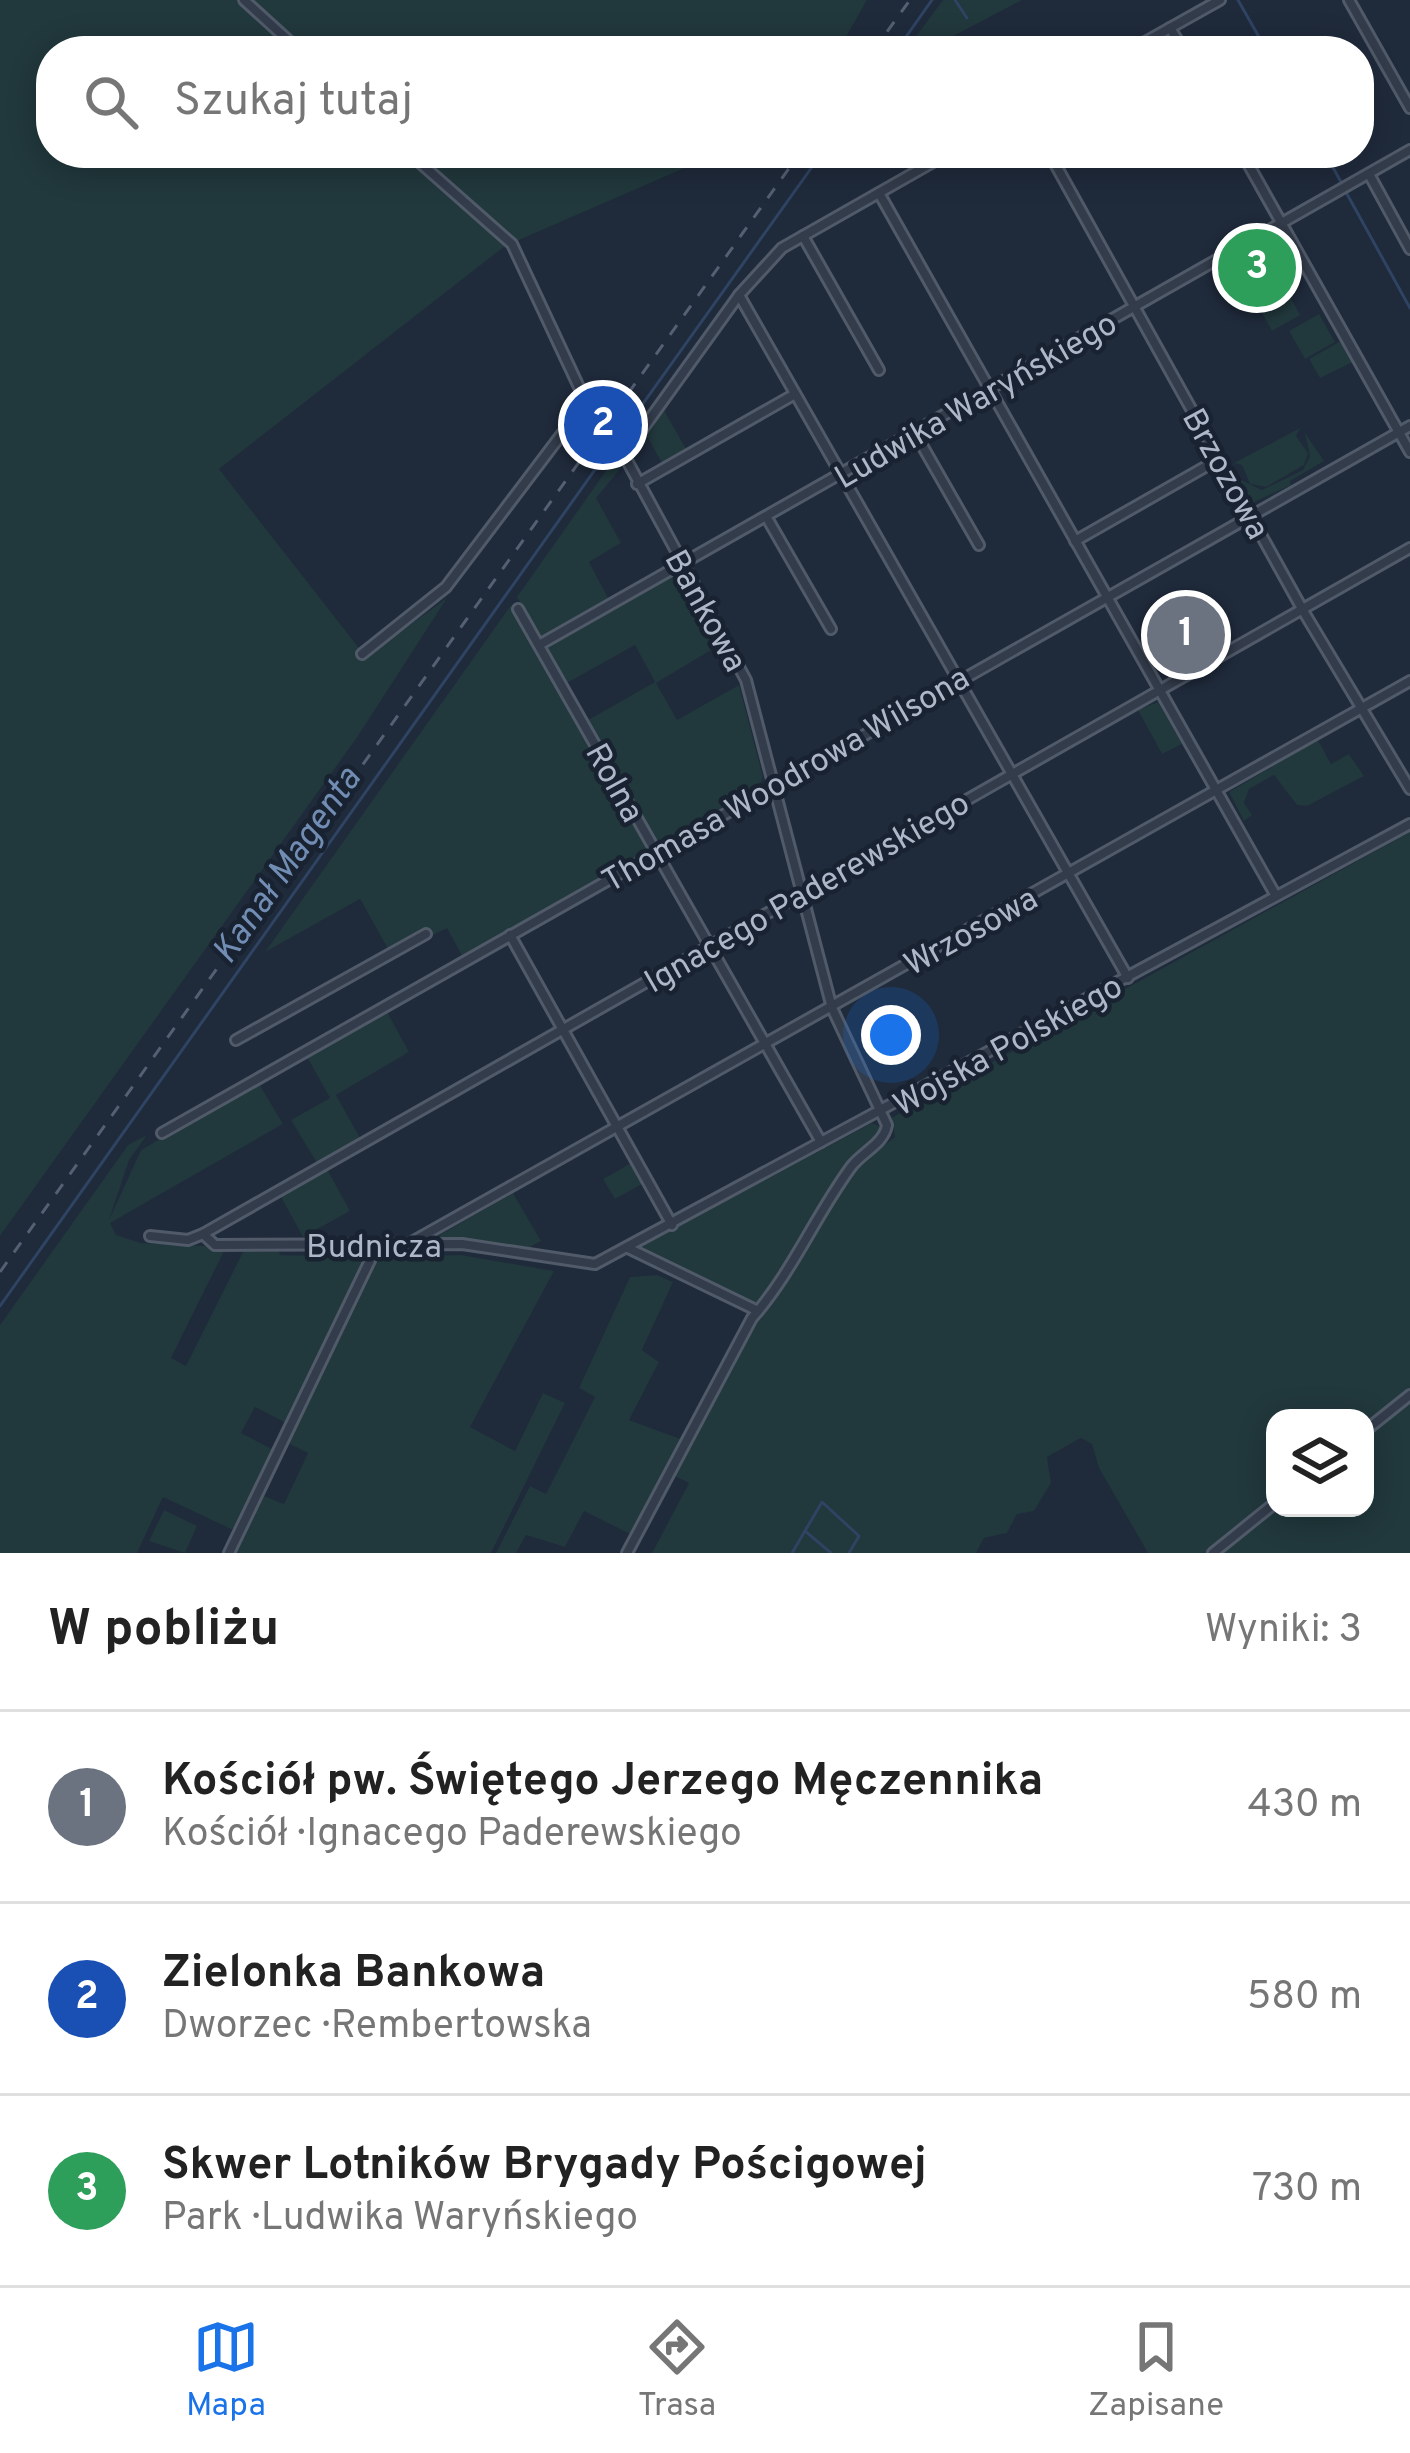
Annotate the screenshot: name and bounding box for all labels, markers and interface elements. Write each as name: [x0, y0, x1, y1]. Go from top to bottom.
search box: [36, 36, 1374, 168]
icon: search: [78, 69, 144, 135]
text: Szukaj tutaj: [174, 74, 413, 131]
pin: 3: [1218, 223, 1296, 313]
street label: Ludwika Waryńskiego: [828, 304, 1126, 500]
pin: 2: [564, 380, 642, 470]
street label: Brzozowa: [1170, 402, 1277, 548]
street label: Bankowa: [653, 543, 754, 681]
pin: 1: [1147, 590, 1225, 680]
street label: Thomasa Woodrowa Wilsona: [596, 659, 978, 904]
street label: Rolna: [574, 737, 651, 831]
water label: Kanał Magenta: [203, 759, 373, 974]
street label: Ignacego Paderewskiego: [638, 784, 978, 1005]
street label: Wrzosowa: [898, 880, 1046, 987]
street label: Wojska Polskiego: [887, 967, 1131, 1128]
your location: [861, 1005, 921, 1065]
street label: Budnicza: [306, 1228, 442, 1270]
map controls: [1266, 1409, 1374, 1517]
button: layers: [1266, 1409, 1374, 1517]
text: W pobliżu: [48, 1599, 279, 1664]
text: Wyniki: 3: [1205, 1607, 1362, 1656]
text: Kościół pw. Świętego Jerzego Męczennika: [162, 1754, 1043, 1811]
text: 1: [79, 1782, 95, 1831]
text: 430 m: [1247, 1782, 1362, 1831]
text: Kościół · Ignacego Paderewskiego: [162, 1811, 742, 1860]
text: Zielonka Bankowa: [162, 1946, 545, 2003]
text: 2: [75, 1974, 99, 2023]
text: 580 m: [1247, 1974, 1362, 2023]
text: Dworzec · Rembertowska: [162, 2003, 592, 2052]
text: Skwer Lotników Brygady Pościgowej: [162, 2138, 927, 2195]
text: 3: [75, 2166, 99, 2215]
text: 730 m: [1252, 2166, 1362, 2215]
text: Park · Ludwika Waryńskiego: [162, 2195, 638, 2244]
tab: Mapa: [186, 2314, 266, 2428]
tab: Trasa: [638, 2314, 716, 2428]
tab: Zapisane: [1088, 2314, 1224, 2428]

